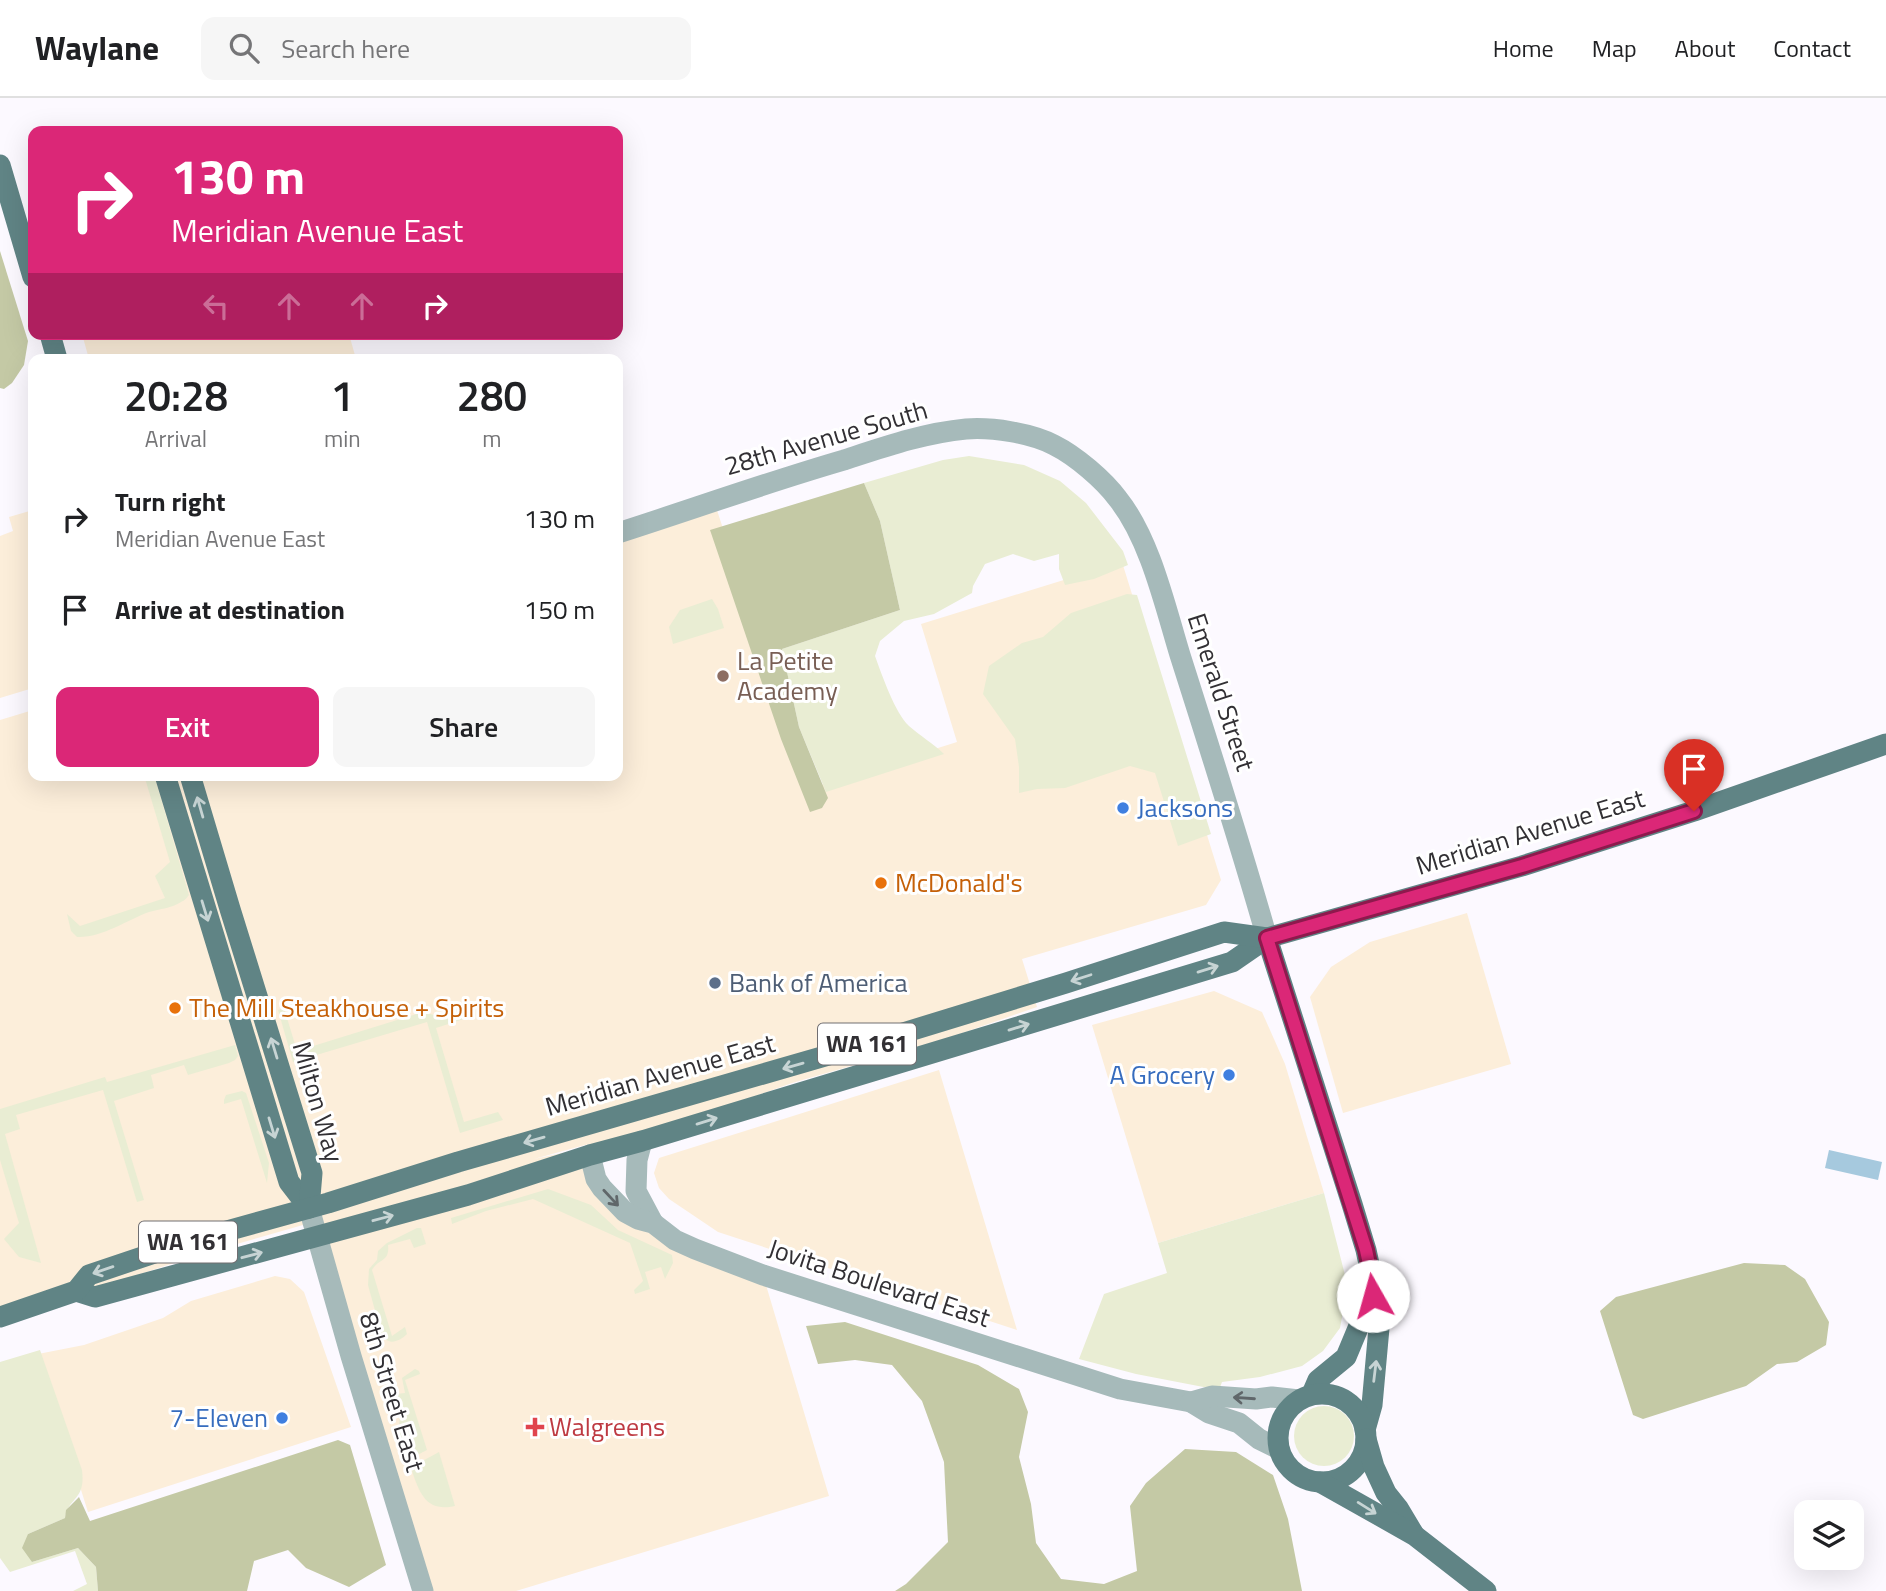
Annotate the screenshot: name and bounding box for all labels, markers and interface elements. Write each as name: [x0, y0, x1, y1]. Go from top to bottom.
search box: [201, 17, 691, 80]
text: Waylane: [35, 23, 159, 73]
icon: search: [225, 29, 263, 67]
text: Search here: [281, 29, 410, 68]
text: Home: [1493, 30, 1554, 66]
text: Map: [1592, 30, 1637, 66]
text: About: [1675, 30, 1735, 66]
text: Contact: [1773, 30, 1851, 66]
text: 130 m: [171, 138, 305, 213]
icon: right: [56, 154, 147, 245]
text: Meridian Avenue East: [171, 206, 463, 254]
icon: left: [197, 287, 235, 325]
icon: ahead: [270, 287, 308, 325]
icon: ahead: [343, 287, 381, 325]
icon: right: [416, 287, 454, 325]
text: 20:28: [124, 363, 228, 427]
text: 1: [331, 363, 354, 427]
text: 280: [457, 363, 527, 427]
street label: 28th Avenue South: [720, 390, 932, 485]
text: Arrival: [145, 421, 207, 456]
text: min: [324, 421, 361, 456]
text: m: [482, 421, 501, 456]
text: Turn right: [115, 482, 226, 521]
text: 130 m: [524, 499, 595, 538]
icon: right: [56, 500, 94, 538]
text: Meridian Avenue East: [115, 521, 325, 556]
text: Arrive at destination: [115, 590, 345, 629]
text: 150 m: [524, 590, 595, 629]
icon: arrive: [56, 591, 94, 629]
street label: Emerald Street: [1178, 608, 1265, 776]
place label: La Petite Academy: [737, 641, 838, 710]
marker: La Petite Academy: [715, 668, 731, 684]
button: Exit: [56, 687, 319, 767]
button: Share: [333, 687, 595, 767]
pin: [1664, 739, 1724, 811]
icon: arrive: [1675, 750, 1713, 788]
street label: Meridian Avenue East: [1411, 778, 1649, 885]
place label: Jacksons: [1137, 788, 1233, 827]
one-way arrow: [192, 796, 205, 818]
marker: Jacksons: [1115, 800, 1131, 816]
place label: McDonald's: [895, 863, 1023, 902]
marker: McDonald's: [873, 875, 889, 891]
one-way arrow: [199, 900, 212, 922]
one-way arrow: [1197, 962, 1219, 975]
place label: Bank of America: [729, 963, 908, 1002]
one-way arrow: [1071, 973, 1093, 986]
marker: Bank of America: [707, 975, 723, 991]
place label: The Mill Steakhouse + Spirits: [189, 988, 504, 1027]
marker: The Mill Steakhouse + Spirits: [167, 1000, 183, 1016]
one-way arrow: [1007, 1019, 1029, 1032]
street label: Meridian Avenue East: [540, 1023, 779, 1126]
road number: WA 161: [818, 1024, 916, 1064]
one-way arrow: [266, 1037, 279, 1059]
street label: Milton Way: [283, 1037, 354, 1167]
place label: A Grocery: [1109, 1055, 1215, 1094]
one-way arrow: [783, 1060, 805, 1073]
marker: A Grocery: [1221, 1067, 1237, 1083]
one-way arrow: [696, 1114, 718, 1127]
one-way arrow: [267, 1117, 280, 1139]
one-way arrow: [523, 1135, 545, 1148]
one-way arrow: [603, 1189, 620, 1206]
one-way arrow: [372, 1211, 394, 1224]
road number: WA 161: [139, 1222, 237, 1262]
street label: Jovita Boulevard East: [763, 1228, 995, 1337]
one-way arrow: [241, 1248, 263, 1261]
position arrow: [1336, 1259, 1410, 1333]
one-way arrow: [92, 1265, 114, 1277]
street label: 8th Street East: [350, 1307, 435, 1476]
one-way arrow: [1369, 1360, 1382, 1383]
one-way arrow: [1234, 1391, 1256, 1404]
place label: 7-Eleven: [169, 1398, 268, 1437]
place label: Walgreens: [549, 1407, 665, 1446]
marker: 7-Eleven: [274, 1410, 290, 1426]
marker: Walgreens: [527, 1419, 543, 1435]
map controls: [1794, 1500, 1864, 1570]
button: layers: [1794, 1500, 1864, 1570]
one-way arrow: [1357, 1501, 1377, 1515]

